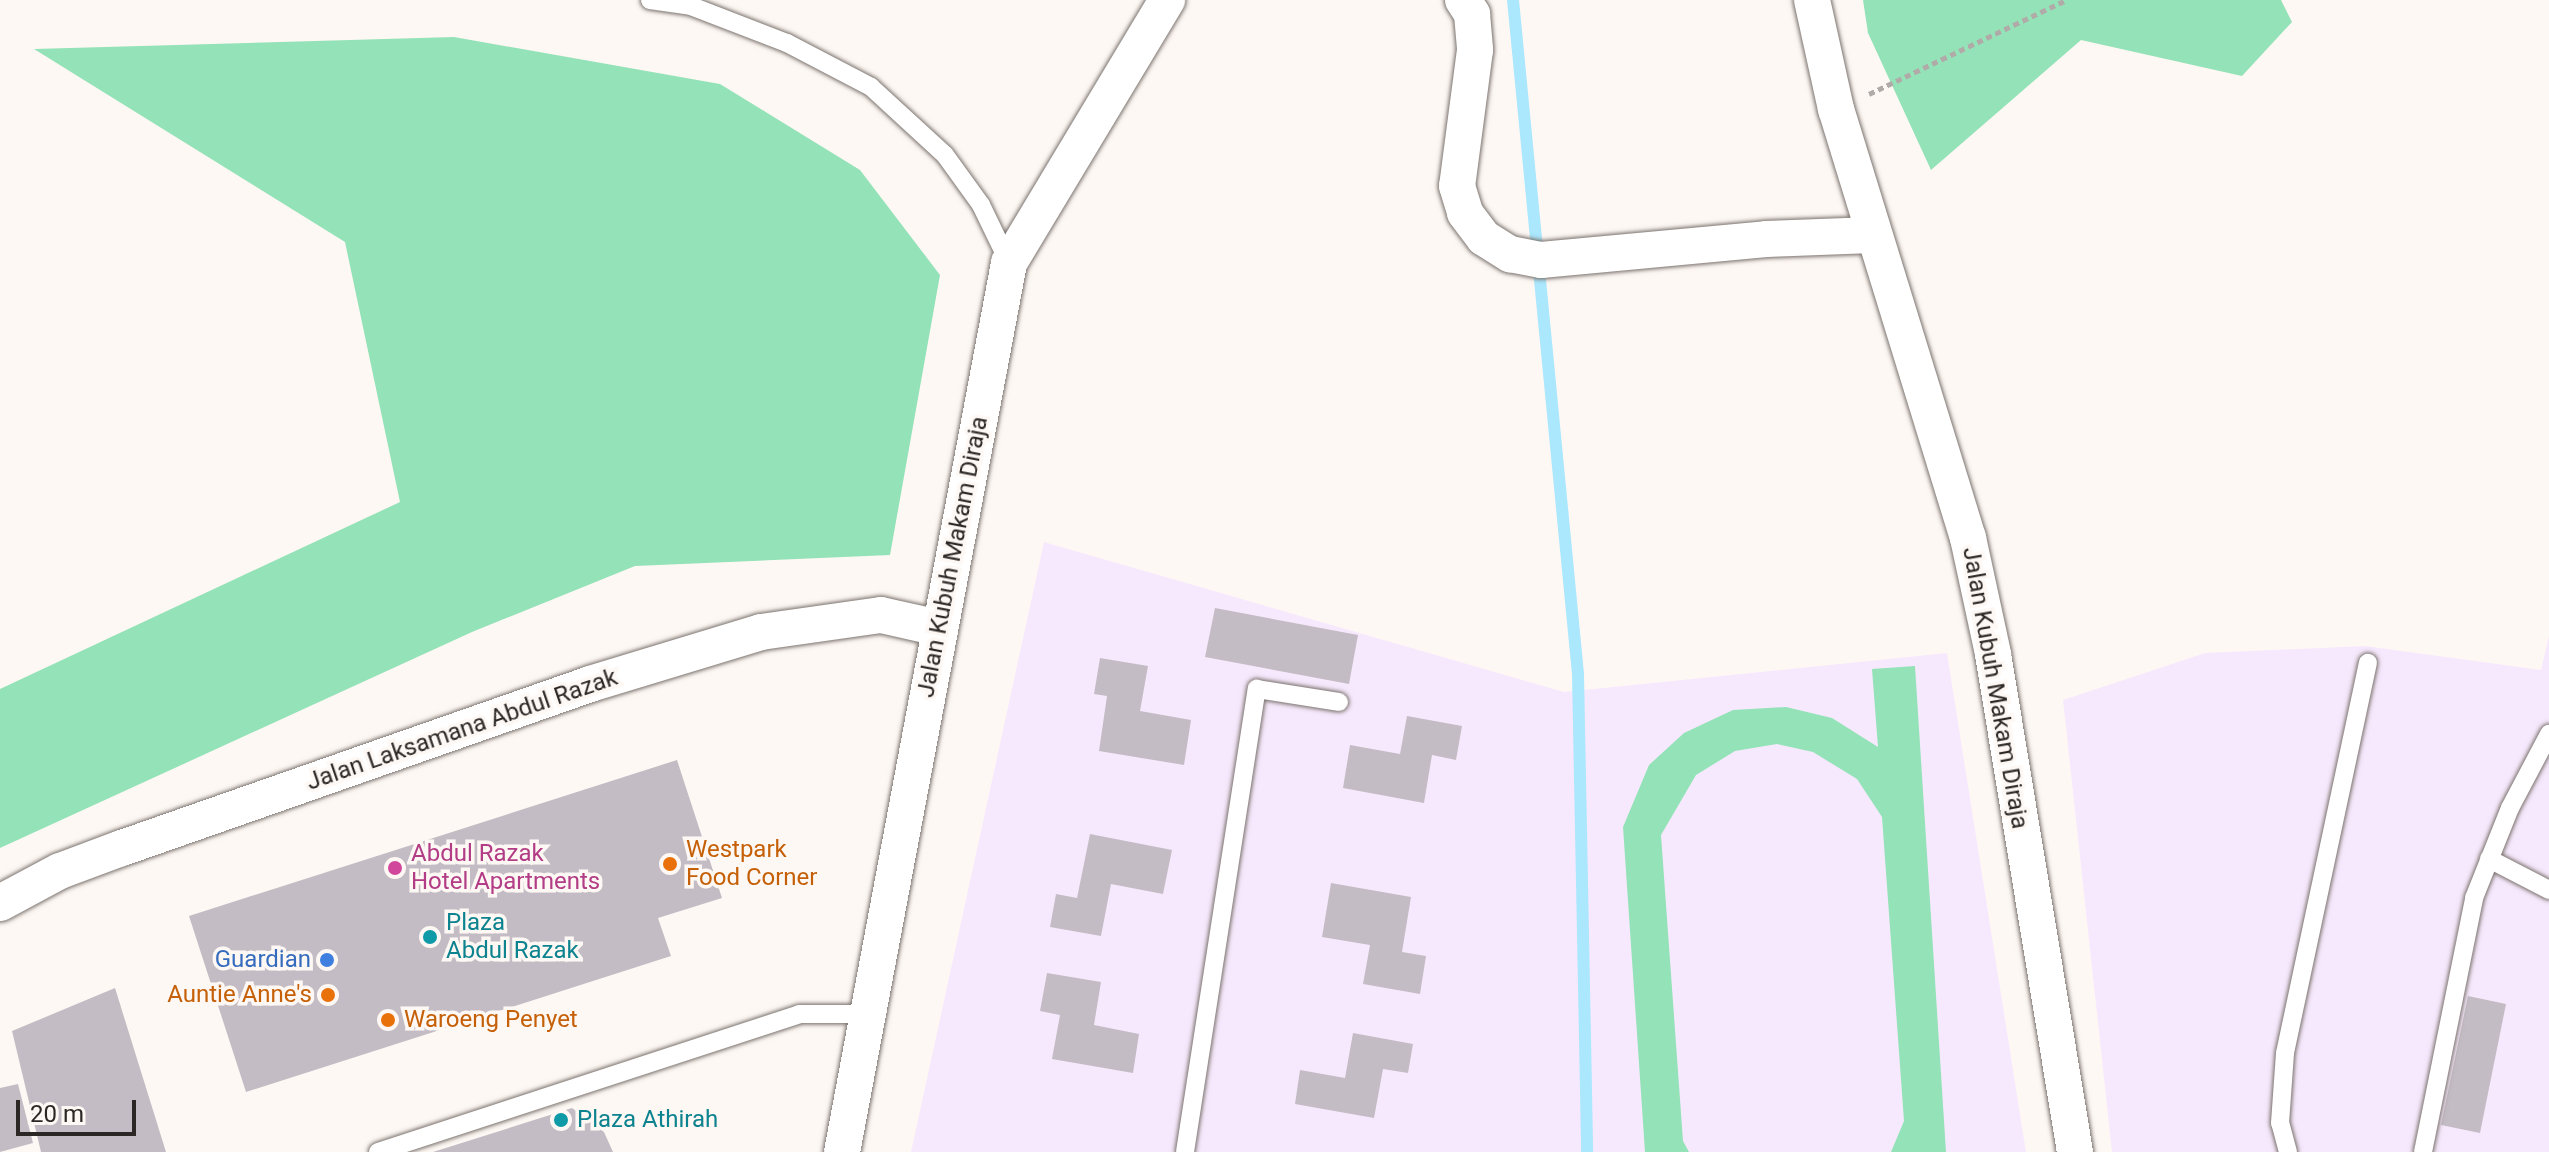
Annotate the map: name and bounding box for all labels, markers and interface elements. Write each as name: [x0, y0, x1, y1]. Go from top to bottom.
street label: Jalan Kubuh Makam Diraja: [912, 414, 994, 700]
street label: Jalan Kubuh Makam Diraja: [1956, 545, 2034, 831]
street label: Jalan Laksamana Abdul Razak: [303, 663, 621, 797]
place label: Westpark Food Corner: [686, 836, 817, 892]
place label: Abdul Razak Hotel Apartments: [411, 840, 600, 896]
marker: Westpark Food Corner: [661, 855, 679, 873]
marker: Abdul Razak Hotel Apartments: [386, 859, 404, 877]
place label: Plaza Abdul Razak: [446, 909, 579, 965]
marker: Plaza Abdul Razak: [421, 928, 439, 946]
place label: Guardian: [215, 946, 311, 974]
marker: Guardian: [318, 951, 336, 969]
place label: Auntie Anne's: [167, 981, 312, 1009]
marker: Auntie Anne's: [319, 986, 337, 1004]
place label: Waroeng Penyet: [404, 1006, 578, 1034]
marker: Waroeng Penyet: [379, 1011, 397, 1029]
scale bar: [20, 1084, 140, 1134]
text: 20 m: [30, 1100, 84, 1128]
place label: Plaza Athirah: [577, 1106, 718, 1134]
marker: Plaza Athirah: [552, 1111, 570, 1129]

